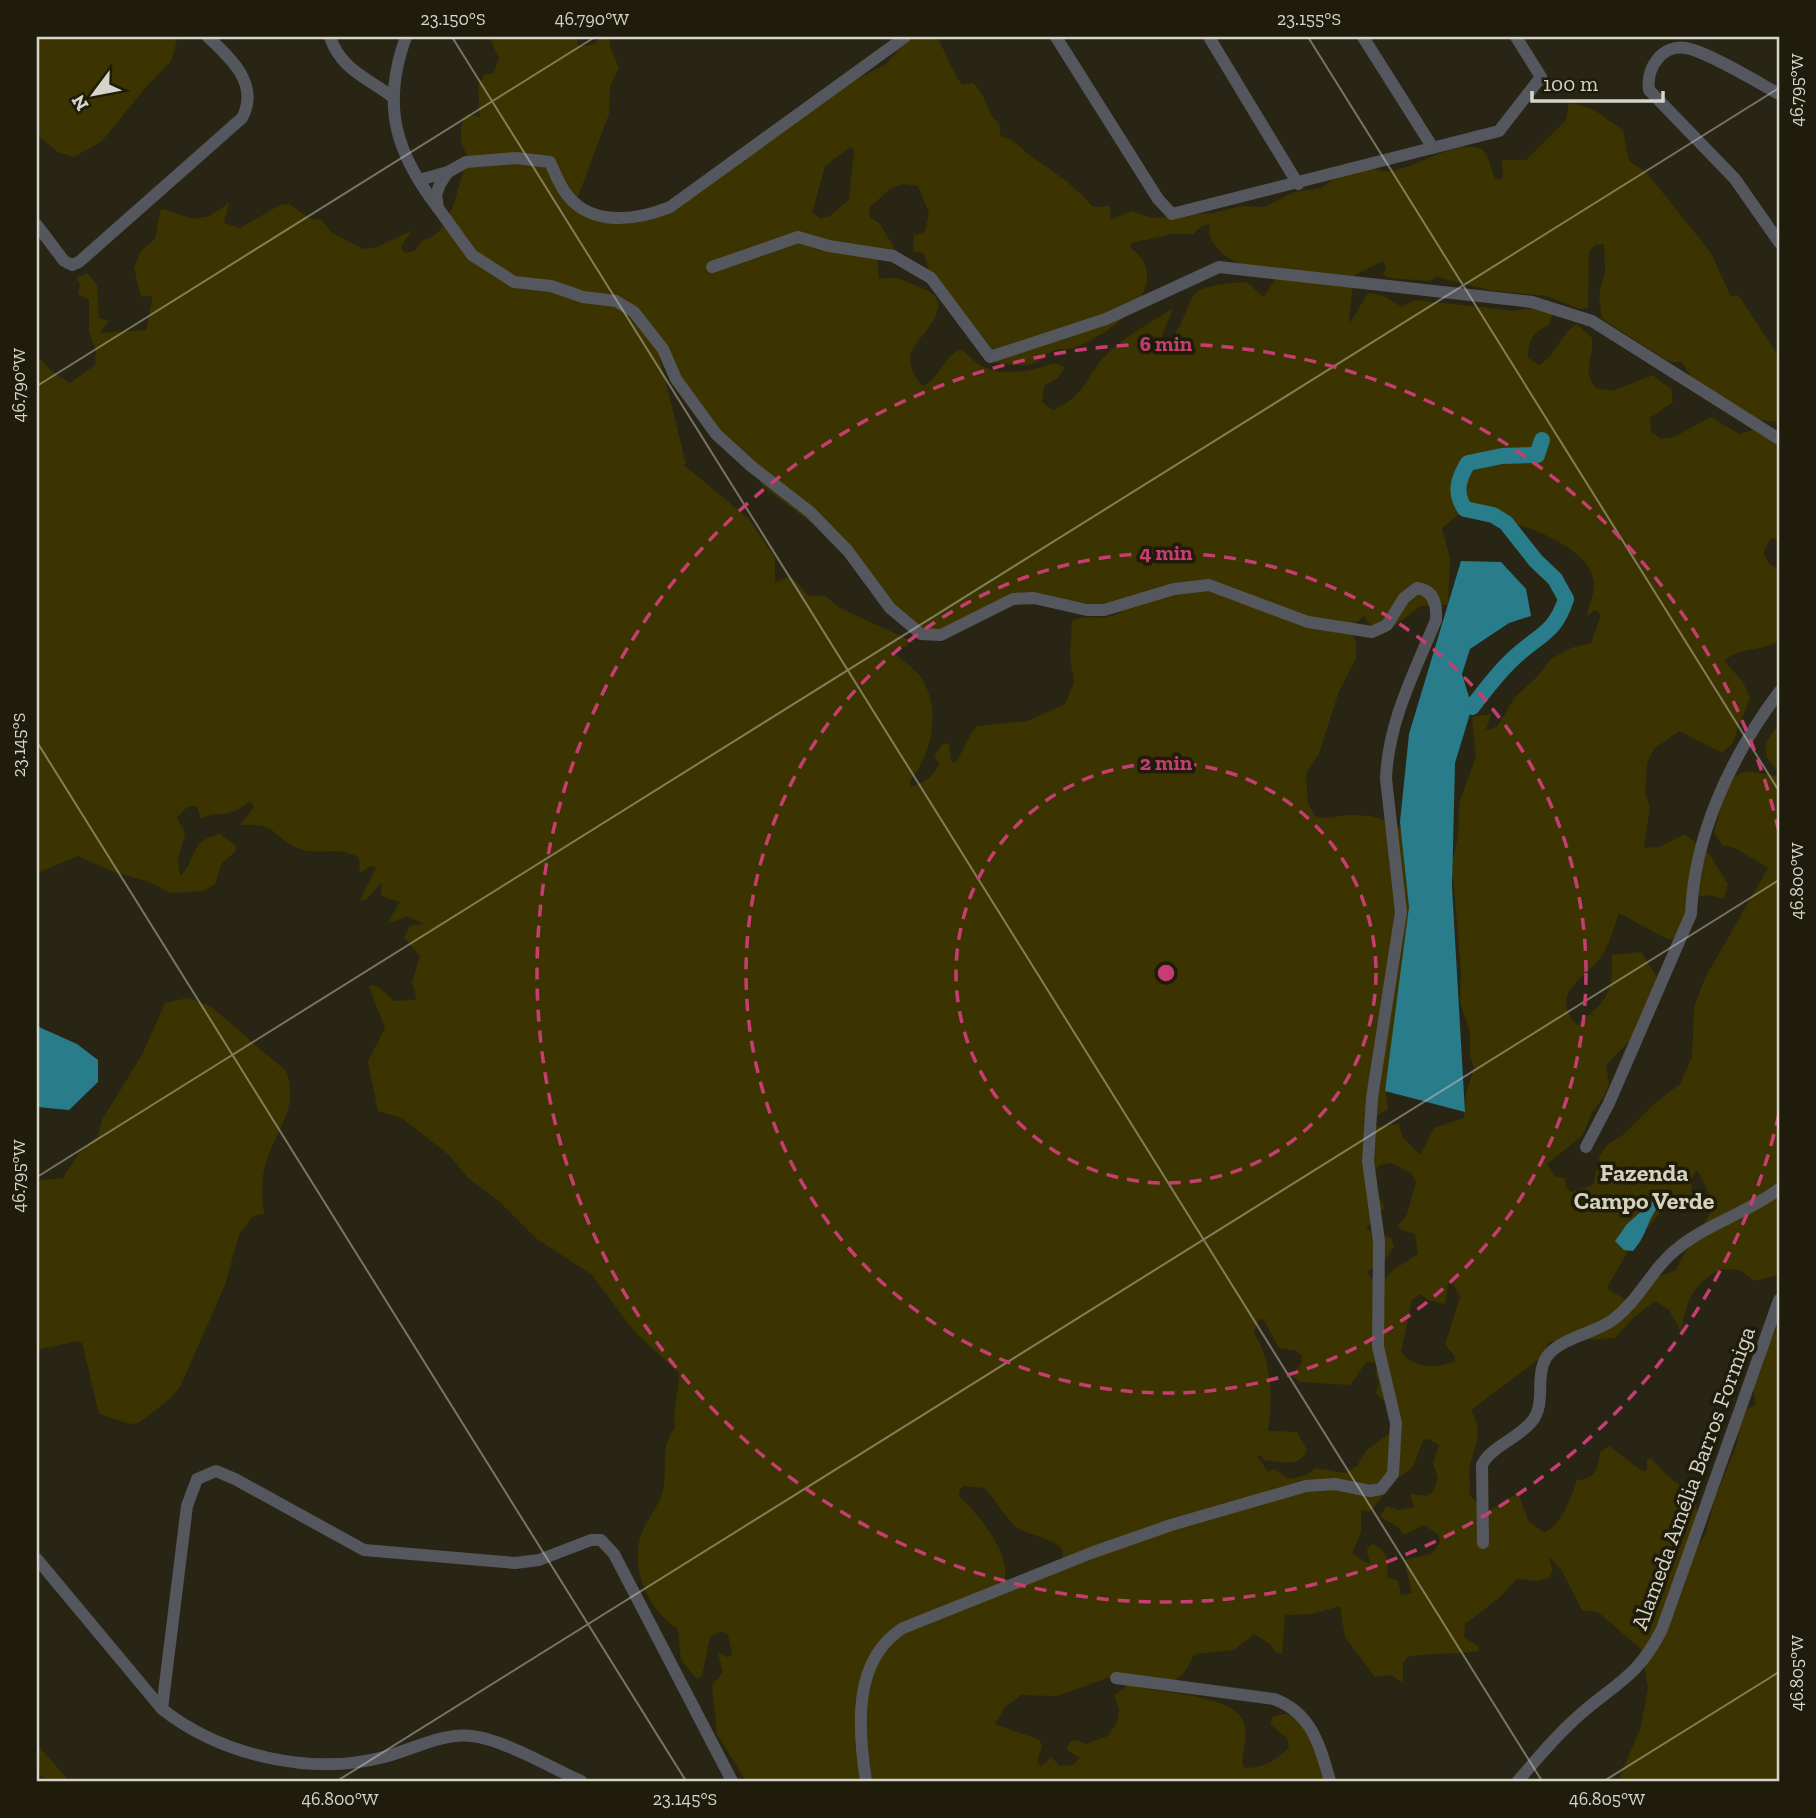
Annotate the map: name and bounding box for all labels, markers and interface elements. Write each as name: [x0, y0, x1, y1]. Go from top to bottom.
text: 23.150°S: [420, 8, 486, 30]
text: 46.790°W: [555, 8, 629, 30]
text: 23.155°S: [1277, 8, 1341, 30]
text: 46.795°W: [1786, 53, 1808, 127]
north arrow: [60, 60, 130, 130]
scale bar: [1532, 60, 1664, 104]
text: 100 m: [1543, 71, 1598, 96]
text: N: [66, 91, 94, 115]
text: 6 min: [1140, 331, 1193, 356]
text: 46.790°W: [8, 348, 30, 422]
text: 4 min: [1139, 540, 1193, 565]
text: 23.145°S: [8, 713, 30, 777]
text: 2 min: [1140, 750, 1193, 775]
text: 46.800°W: [1786, 842, 1808, 920]
centre of rings: [1154, 961, 1178, 985]
text: 46.795°W: [8, 1139, 30, 1213]
district label: Fazenda Campo Verde: [1574, 1158, 1715, 1215]
street label: Alameda Amélia Barros Formiga: [1625, 1323, 1761, 1633]
text: 46.805°W: [1786, 1635, 1808, 1711]
text: 46.800°W: [301, 1788, 379, 1810]
text: 23.145°S: [653, 1788, 717, 1810]
text: 46.805°W: [1569, 1788, 1645, 1810]

